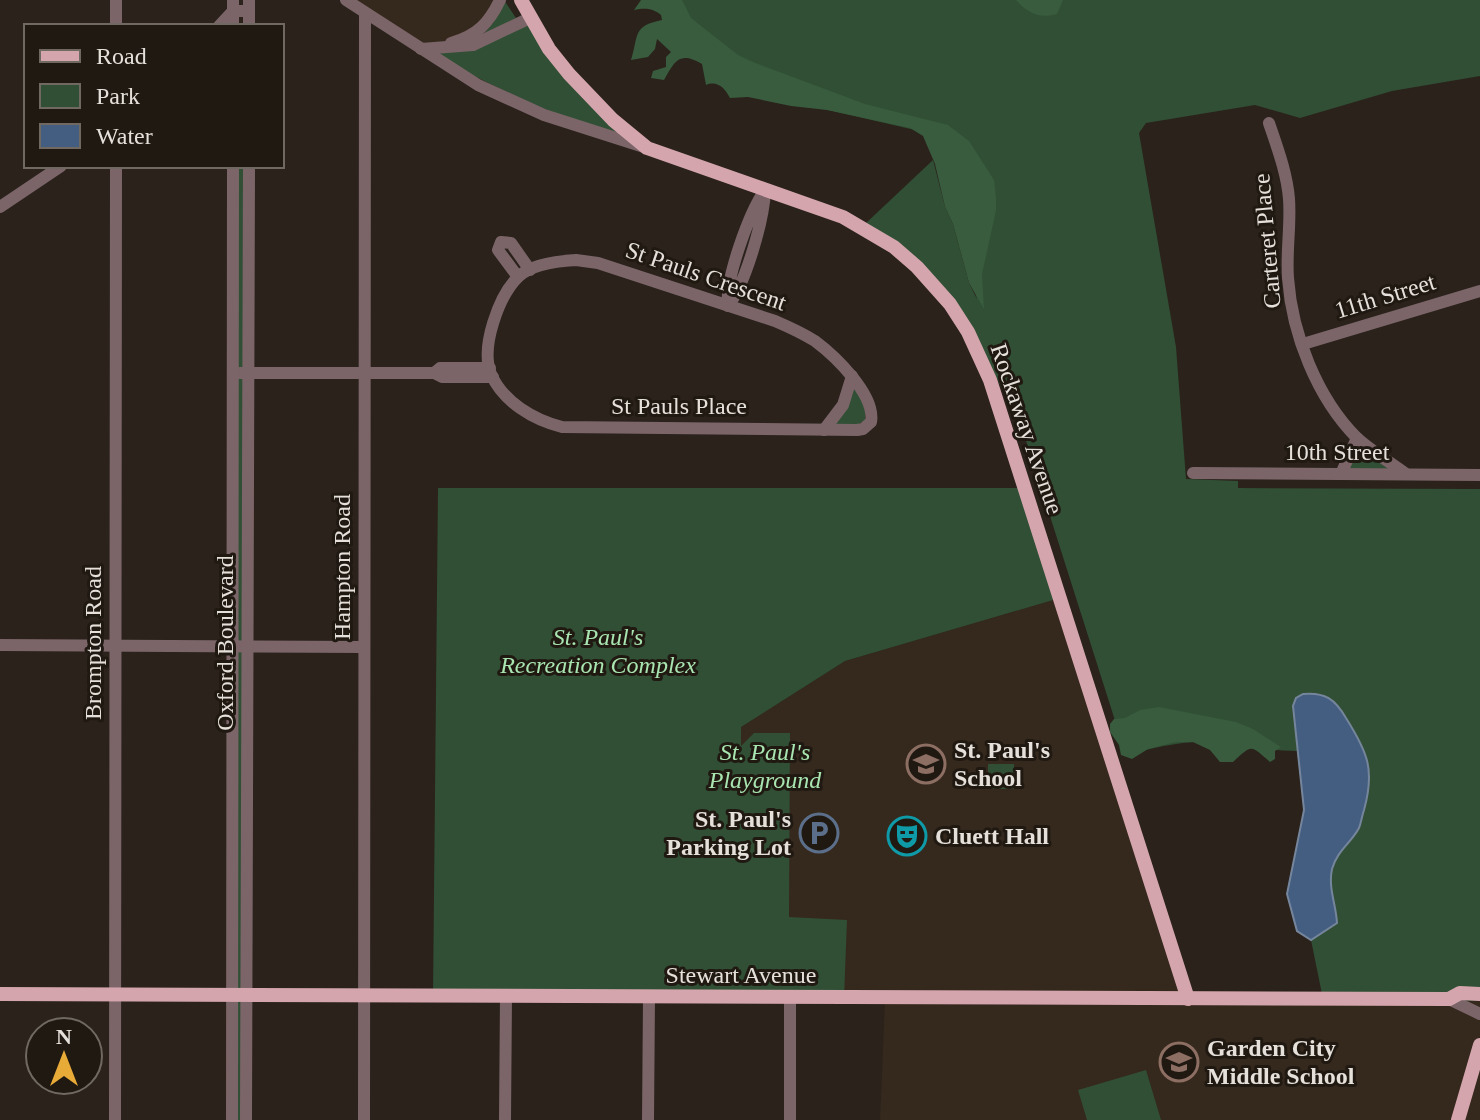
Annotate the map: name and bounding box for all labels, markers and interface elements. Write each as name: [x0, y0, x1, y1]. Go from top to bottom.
legend: [24, 24, 284, 168]
text: Road: [96, 43, 147, 69]
text: Park: [96, 83, 140, 109]
text: Water: [96, 123, 153, 149]
street label: Carteret Place: [1248, 172, 1286, 310]
street label: St Pauls Crescent: [622, 236, 790, 316]
street label: 11th Street: [1332, 268, 1439, 324]
street label: Rockaway Avenue: [986, 340, 1068, 518]
street label: St Pauls Place: [611, 393, 747, 419]
street label: 10th Street: [1285, 439, 1390, 465]
street label: Hampton Road: [329, 494, 355, 640]
street label: Oxford Boulevard: [212, 555, 238, 731]
street label: Brompton Road: [80, 566, 106, 720]
park label: St. Paul's Recreation Complex: [499, 624, 696, 678]
place label: St. Paul's School: [954, 737, 1050, 791]
park label: St. Paul's Playground: [708, 739, 822, 793]
school or university icon: St. Paul's School: [905, 743, 947, 785]
place label: St. Paul's Parking Lot: [666, 806, 791, 860]
parking icon: St. Paul's Parking Lot: [798, 812, 840, 854]
theatre icon: Cluett Hall: [886, 815, 928, 857]
place label: Cluett Hall: [935, 823, 1049, 849]
street label: Stewart Avenue: [666, 962, 816, 988]
north arrow: [24, 1016, 104, 1096]
text: N: [56, 1024, 72, 1049]
place label: Garden City Middle School: [1207, 1035, 1355, 1089]
school or university icon: Garden City Middle School: [1158, 1041, 1200, 1083]

